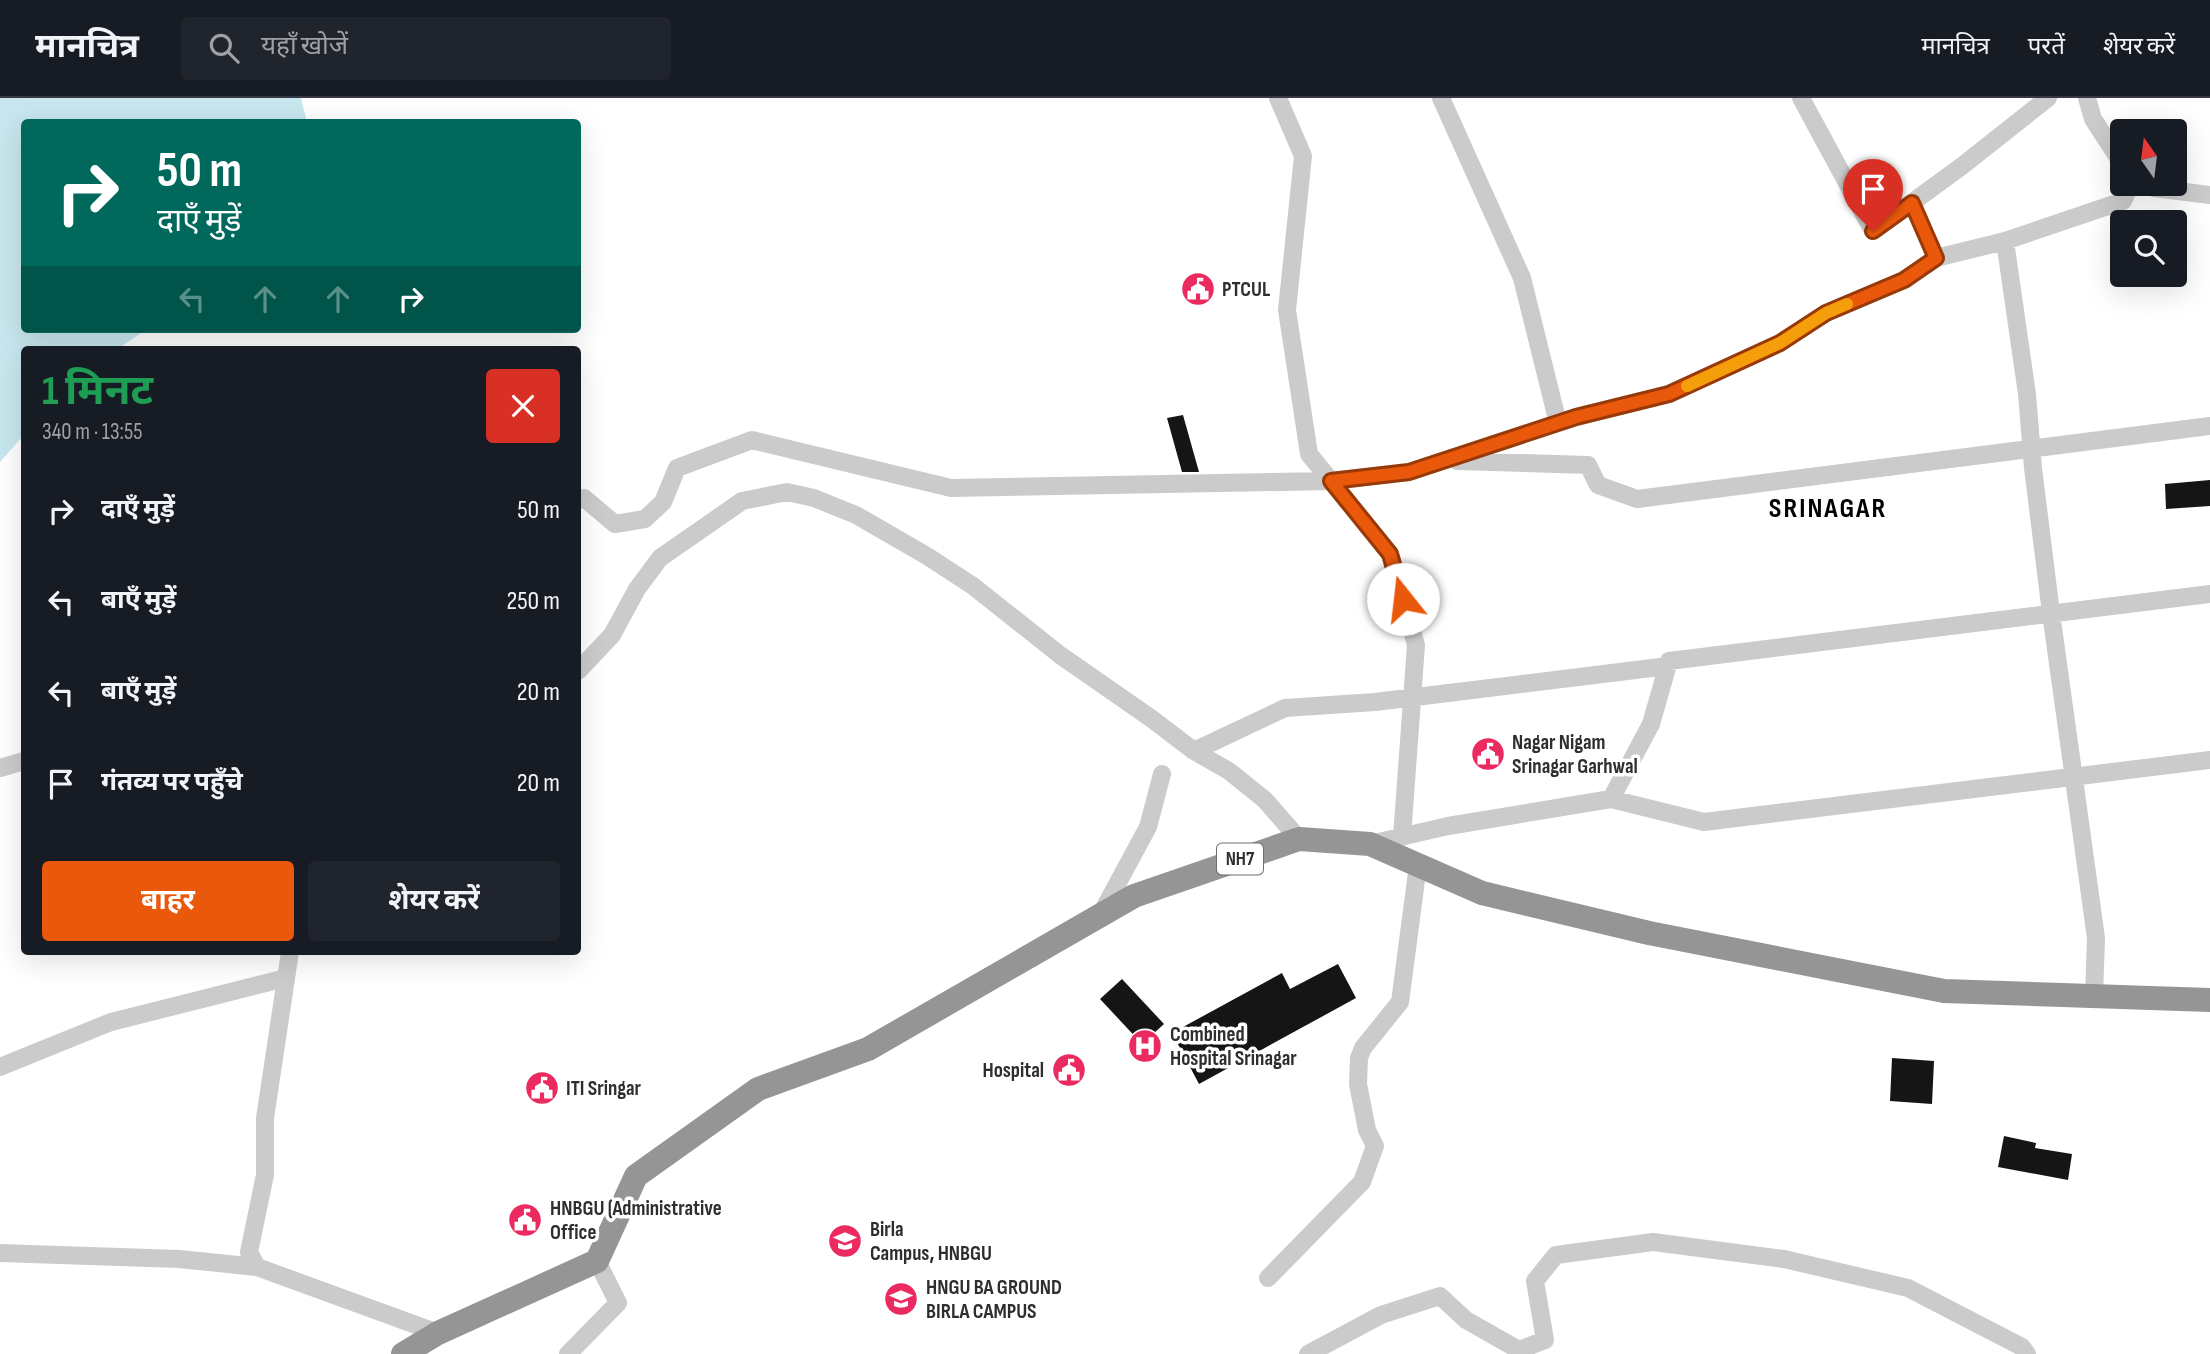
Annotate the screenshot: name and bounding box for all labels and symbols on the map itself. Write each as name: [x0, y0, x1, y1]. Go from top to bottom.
north arrow: [2110, 119, 2188, 196]
pin: [1843, 159, 1903, 231]
public building icon: PTCUL: [1179, 270, 1217, 308]
place label: PTCUL: [1222, 277, 1270, 302]
district label: SRINAGAR: [1769, 492, 1887, 525]
position arrow: [1366, 562, 1440, 636]
place label: Nagar Nigam Srinagar Garhwal: [1512, 730, 1638, 779]
public building icon: Nagar Nigam Srinagar Garhwal: [1469, 735, 1507, 773]
road number: NH7: [1217, 844, 1263, 874]
place label: Combined Hospital Srinagar: [1170, 1022, 1297, 1071]
hospital icon: Combined Hospital Srinagar: [1126, 1027, 1164, 1065]
public building icon: Hospital: [1050, 1051, 1088, 1089]
place label: Hospital: [982, 1058, 1044, 1083]
public building icon: ITI Sringar: [523, 1069, 561, 1107]
place label: ITI Sringar: [566, 1076, 642, 1101]
place label: HNBGU (Administrative Office: [550, 1196, 722, 1245]
public building icon: HNBGU (Administrative Office: [506, 1201, 544, 1239]
place label: Birla Campus, HNBGU: [870, 1217, 992, 1266]
school or university icon: Birla Campus, HNBGU: [826, 1222, 864, 1260]
place label: HNGU BA GROUND BIRLA CAMPUS: [926, 1275, 1062, 1324]
school or university icon: HNGU BA GROUND BIRLA CAMPUS: [882, 1280, 920, 1318]

